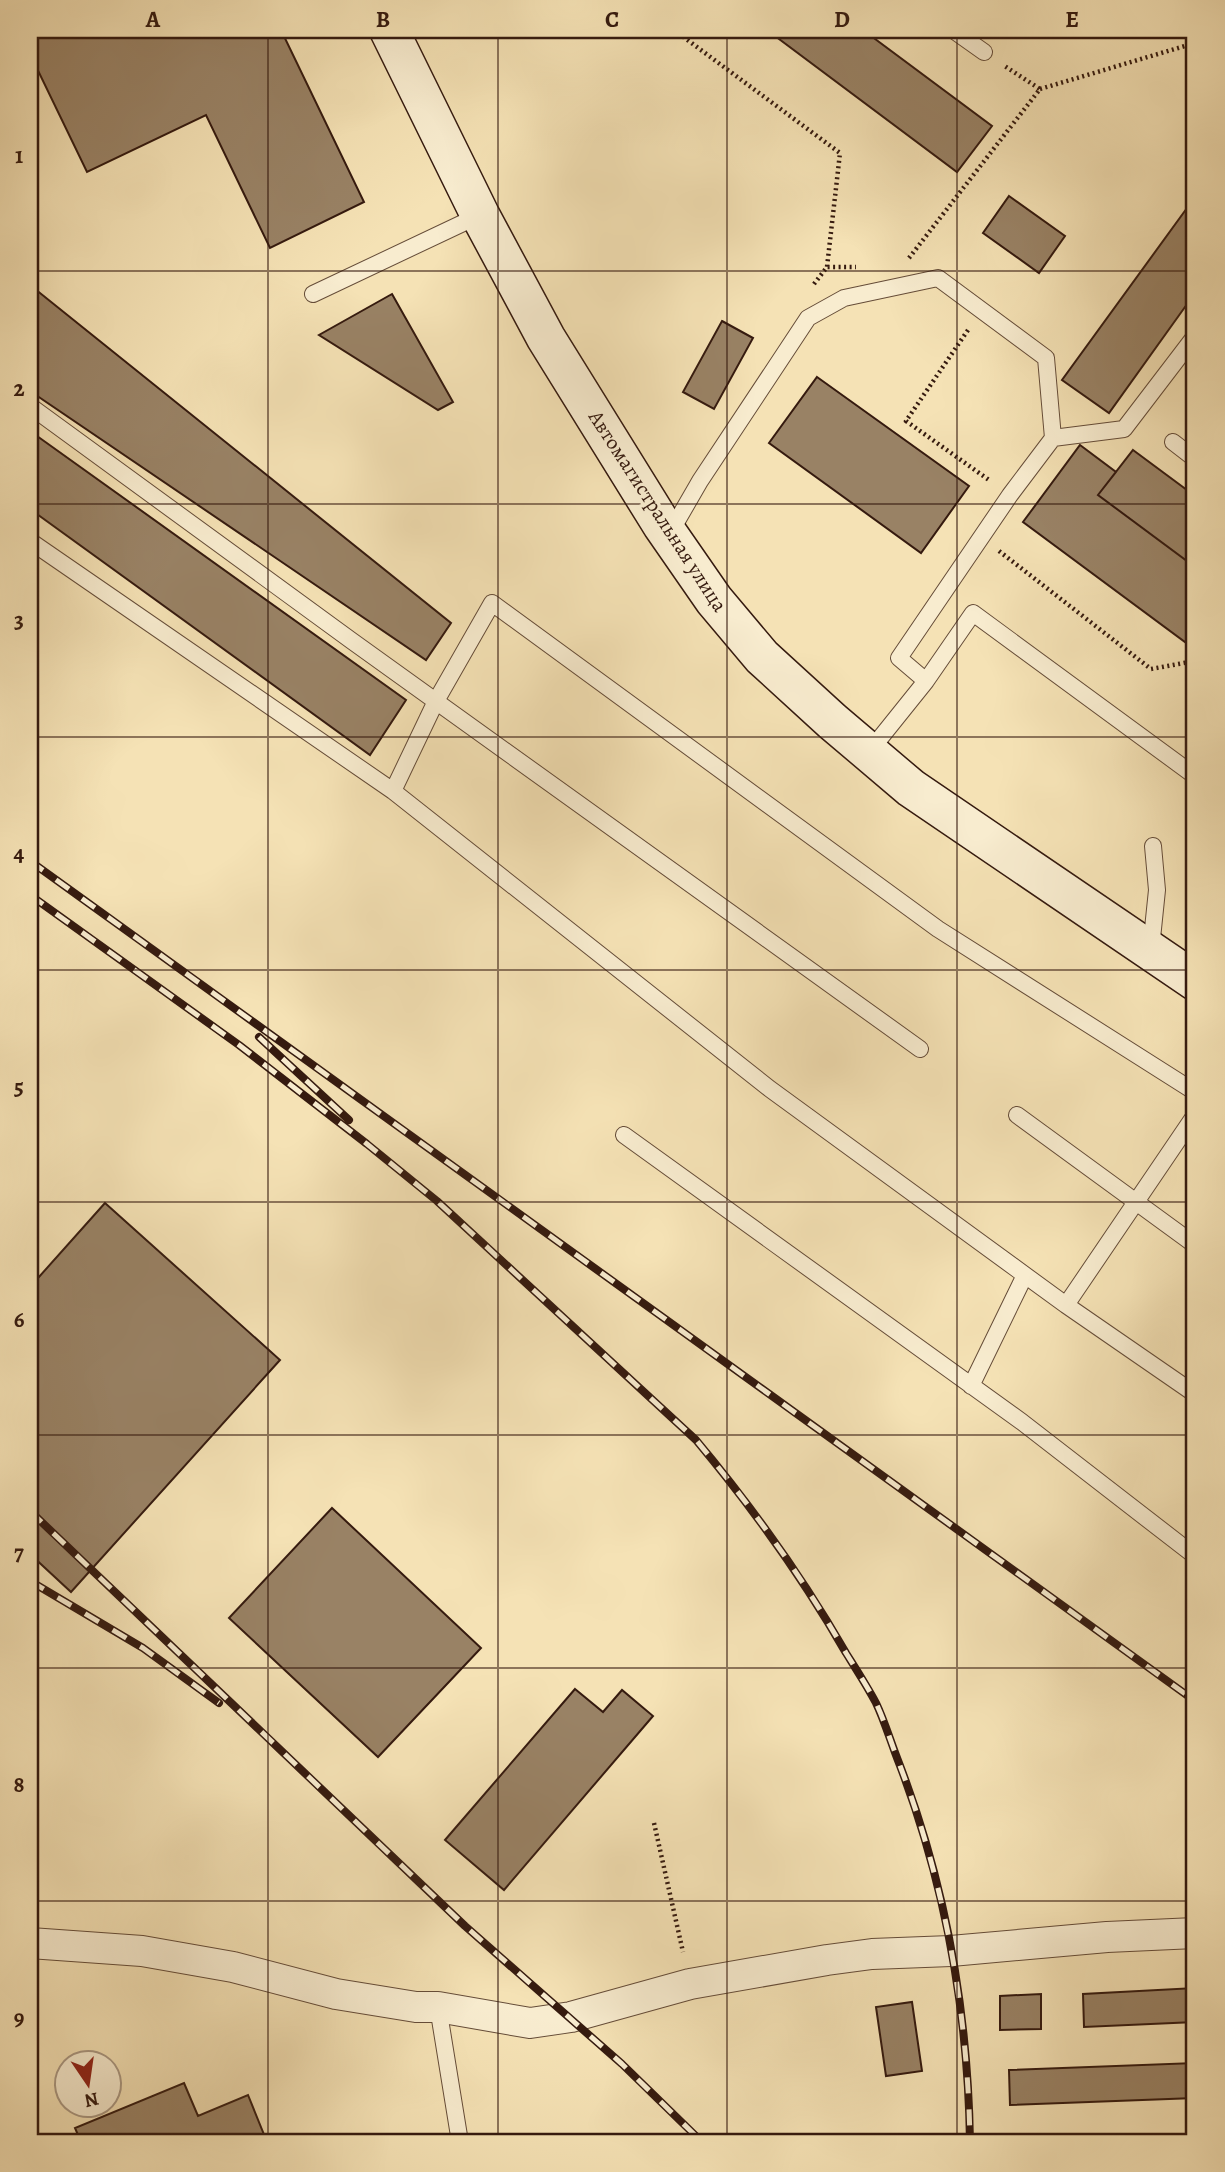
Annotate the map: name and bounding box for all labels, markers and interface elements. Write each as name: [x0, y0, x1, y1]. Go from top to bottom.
text: A: [145, 4, 161, 35]
text: B: [376, 4, 390, 35]
text: C: [605, 4, 619, 35]
text: D: [834, 4, 850, 35]
text: E: [1065, 4, 1079, 35]
text: 1: [15, 140, 23, 171]
text: 2: [13, 373, 25, 404]
street label: Автомагистральная улица: [582, 404, 734, 617]
text: 3: [14, 605, 24, 636]
text: 4: [14, 838, 25, 869]
text: 5: [14, 1071, 24, 1102]
text: 6: [14, 1304, 25, 1335]
text: 7: [14, 1537, 24, 1568]
text: 8: [13, 1769, 25, 1800]
text: 9: [14, 2002, 24, 2033]
north arrow: [52, 2050, 122, 2120]
text: N: [82, 2085, 101, 2114]

